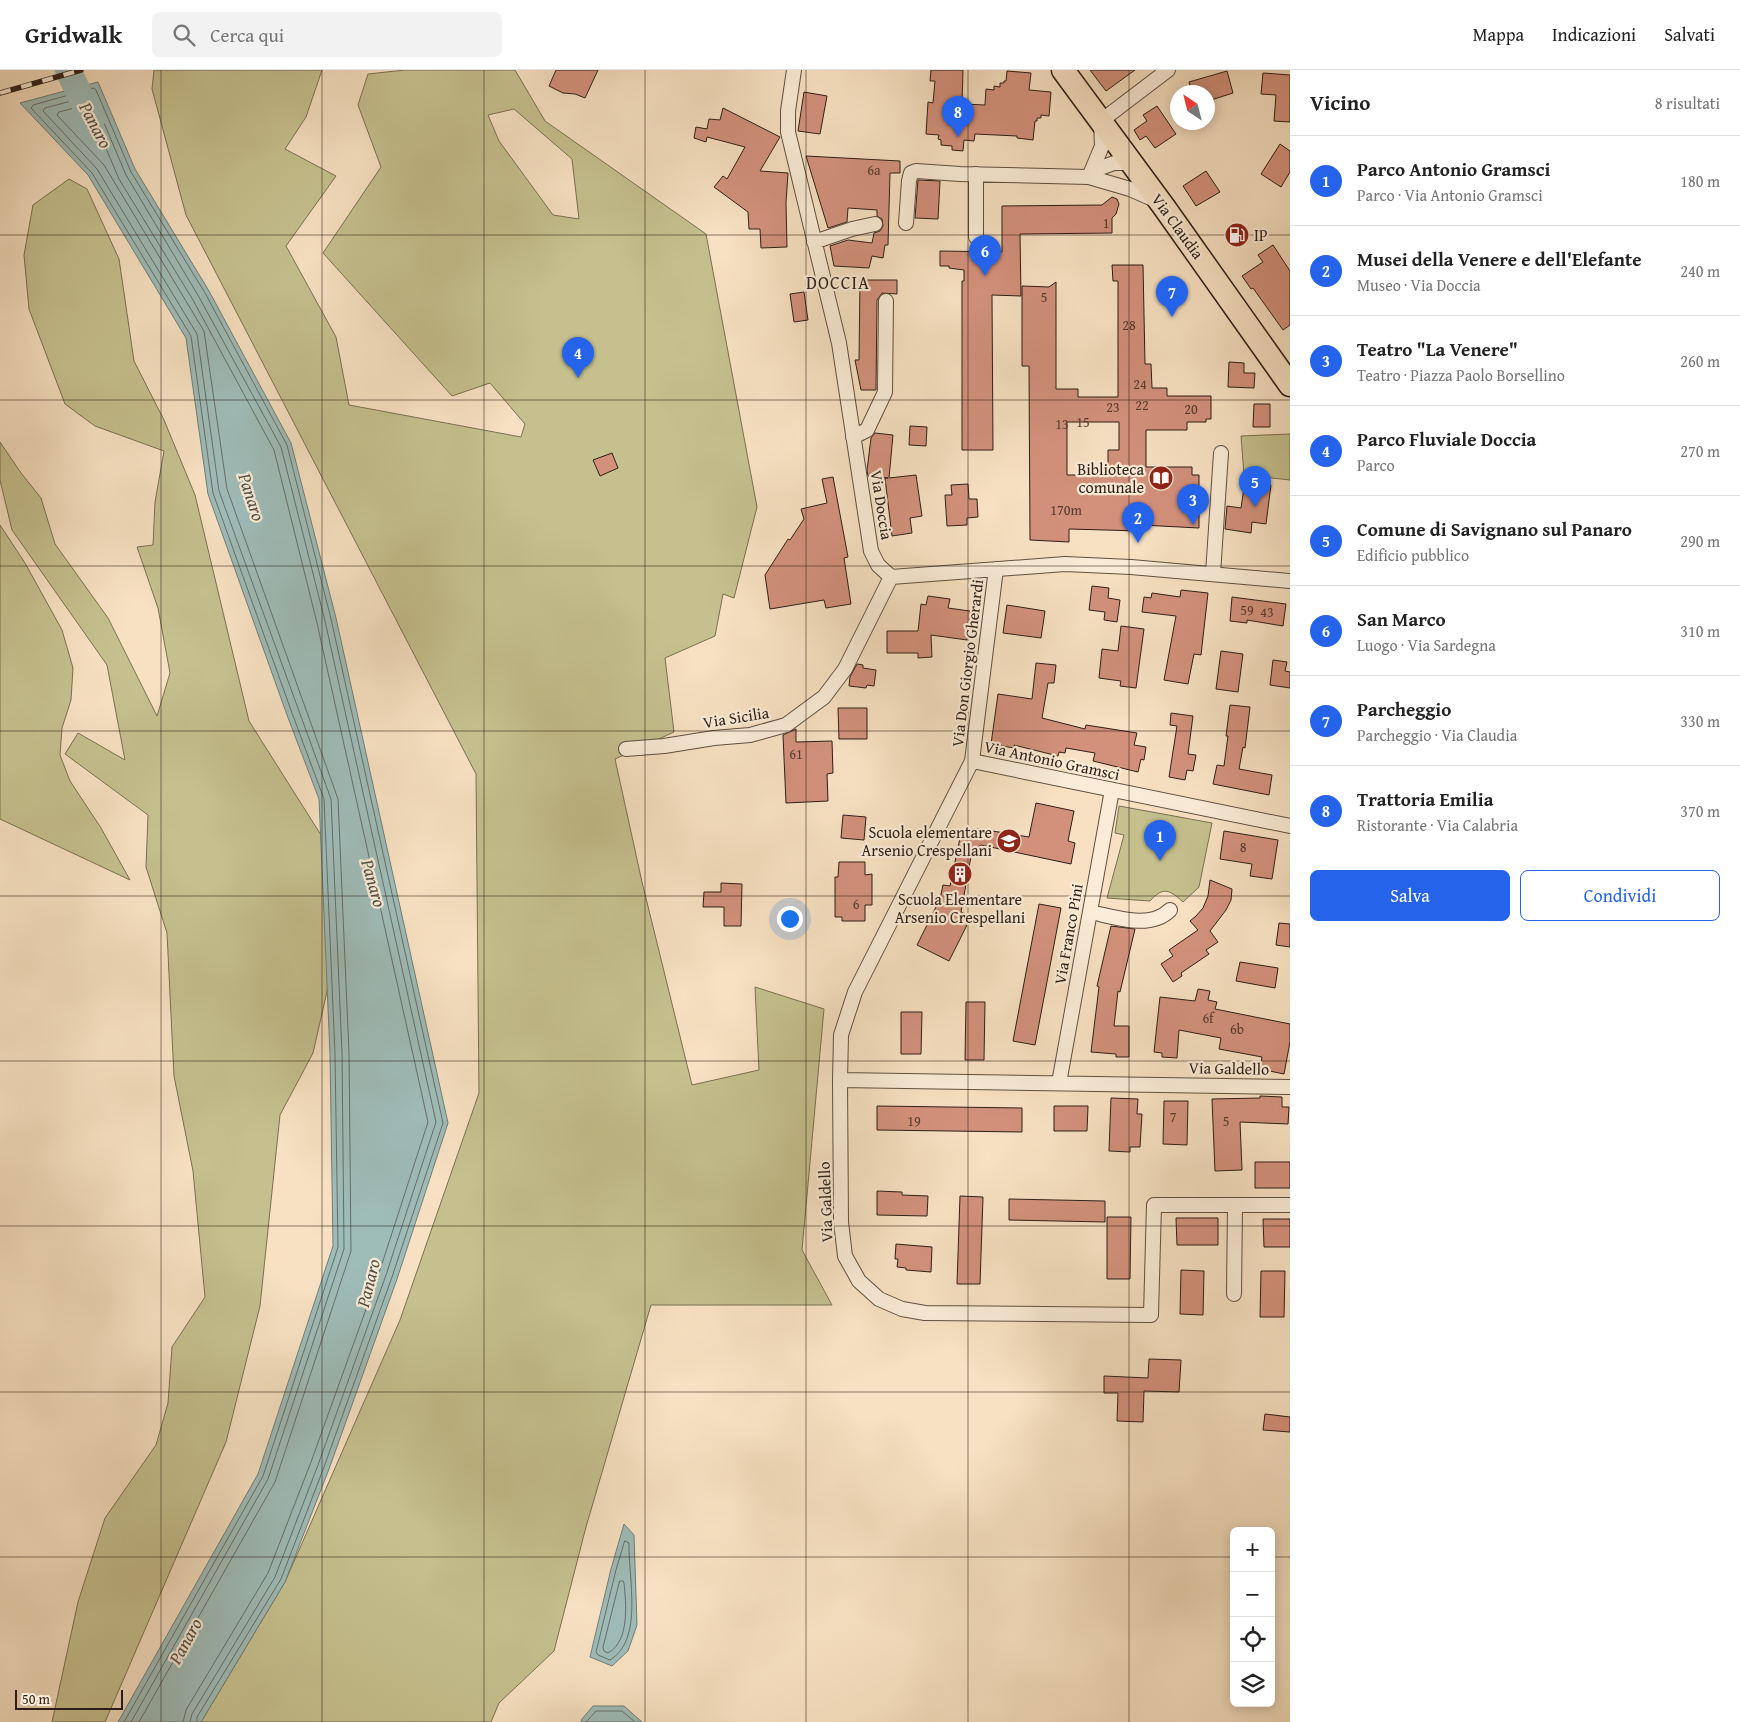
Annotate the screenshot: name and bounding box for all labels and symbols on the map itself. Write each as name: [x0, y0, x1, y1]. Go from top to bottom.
north arrow: [1170, 85, 1215, 130]
water label: Panaro: [72, 96, 119, 153]
pin: 8: [942, 96, 974, 137]
house number: 6a: [867, 160, 881, 180]
street label: Via Claudia: [1146, 188, 1210, 264]
house number: 1: [1103, 213, 1109, 233]
fuel station icon: IP: [1224, 222, 1250, 248]
place label: IP: [1254, 223, 1268, 247]
pin: 6: [969, 235, 1001, 276]
district label: DOCCIA: [806, 269, 870, 296]
pin: 7: [1156, 276, 1188, 317]
house number: 5: [1041, 287, 1047, 307]
house number: 28: [1122, 315, 1136, 335]
pin: 4: [562, 337, 594, 378]
house number: 24: [1133, 374, 1147, 394]
house number: 22: [1135, 395, 1149, 415]
house number: 23: [1106, 397, 1120, 417]
house number: 20: [1184, 399, 1198, 419]
house number: 15: [1076, 412, 1090, 432]
house number: 13: [1055, 414, 1069, 434]
place label: Biblioteca comunale: [1077, 457, 1144, 499]
library icon: Biblioteca comunale: [1148, 465, 1174, 491]
pin: 5: [1239, 466, 1271, 507]
street label: Via Doccia: [865, 468, 899, 542]
water label: Panaro: [231, 469, 272, 525]
pin: 3: [1177, 484, 1209, 525]
house number: 170m: [1050, 500, 1082, 520]
pin: 2: [1122, 502, 1154, 543]
street label: Via Don Giorgio Gherardi: [945, 577, 989, 748]
house number: 59: [1240, 600, 1254, 620]
house number: 43: [1260, 602, 1274, 622]
street label: Via Sicilia: [701, 700, 771, 734]
street label: Via Antonio Gramsci: [982, 734, 1123, 786]
house number: 61: [789, 744, 803, 764]
place label: Scuola elementare Arsenio Crespellani: [862, 820, 993, 862]
pin: 1: [1144, 820, 1176, 861]
school or university icon: Scuola elementare Arsenio Crespellani: [996, 828, 1022, 854]
house number: 8: [1240, 837, 1247, 857]
water label: Panaro: [354, 855, 394, 910]
building icon: Scuola Elementare Arsenio Crespellani: [947, 861, 973, 887]
street label: Via Franco Pini: [1047, 881, 1089, 986]
place label: Scuola Elementare Arsenio Crespellani: [895, 887, 1026, 929]
house number: 6: [853, 894, 860, 914]
your location: [777, 906, 803, 932]
house number: 6f: [1202, 1008, 1215, 1028]
house number: 6b: [1230, 1019, 1244, 1039]
street label: Via Galdello: [1188, 1055, 1270, 1081]
house number: 7: [1170, 1107, 1177, 1127]
house number: 19: [907, 1111, 921, 1131]
house number: 5: [1223, 1111, 1229, 1131]
street label: Via Galdello: [812, 1161, 838, 1243]
water label: Panaro: [349, 1256, 387, 1311]
water label: Panaro: [161, 1613, 209, 1670]
scale bar: [15, 1687, 122, 1710]

